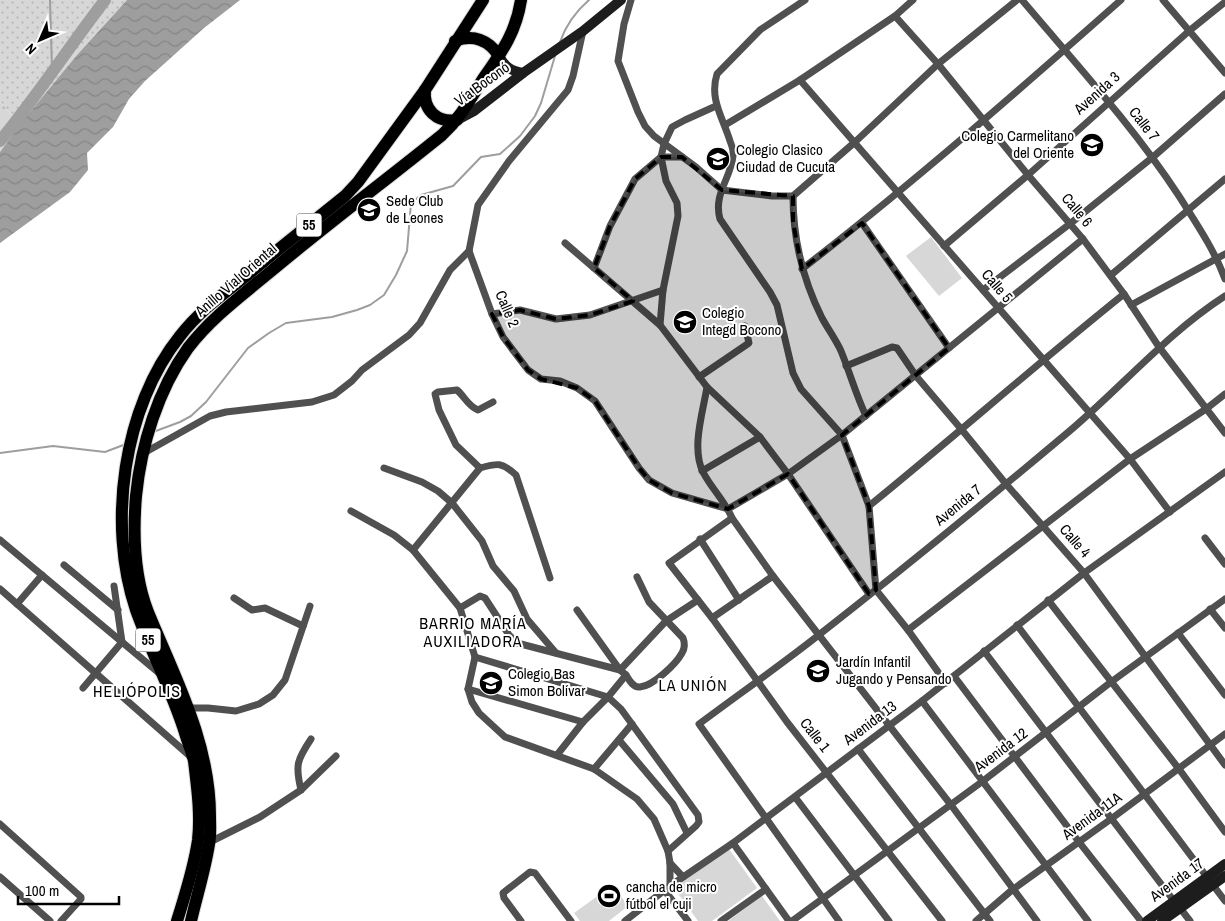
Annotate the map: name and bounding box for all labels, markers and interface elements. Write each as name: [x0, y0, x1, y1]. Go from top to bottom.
north arrow: [15, 15, 65, 65]
text: N: [22, 40, 40, 58]
street label: Vía Boconó: [450, 56, 514, 111]
street label: Avenida 3: [1068, 66, 1124, 120]
street label: Calle 7: [1124, 102, 1165, 145]
place label: Colegio Carmelitano del Oriente: [961, 125, 1074, 163]
school or university icon: Colegio Carmelitano del Oriente: [1079, 132, 1105, 158]
place label: Colegio Clasico Ciudad de Cucuta: [736, 139, 835, 177]
school or university icon: Colegio Clasico Ciudad de Cucuta: [705, 146, 731, 172]
street label: Calle 6: [1057, 188, 1098, 231]
place label: Sede Club de Leones: [386, 190, 444, 228]
school or university icon: Sede Club de Leones: [356, 197, 382, 223]
road number: 55: [296, 214, 322, 236]
street label: Anillo Vial Oriental: [189, 238, 281, 322]
street label: Calle 5: [977, 264, 1018, 307]
street label: Calle 2: [490, 287, 525, 331]
place label: Colegio Integd Bocono: [702, 302, 781, 340]
school or university icon: Colegio Integd Bocono: [672, 309, 698, 335]
street label: Avenida 7: [929, 479, 986, 531]
street label: Calle 4: [1055, 519, 1096, 562]
district label: BARRIO MARÍA AUXILIADORA: [419, 612, 527, 652]
road number: 55: [136, 628, 160, 652]
place label: Jardín Infantil Jugando y Pensando: [836, 651, 952, 689]
school or university icon: Jardín Infantil Jugando y Pensando: [805, 658, 831, 684]
place label: Colegio Bas Simon Bolívar: [508, 663, 585, 701]
school or university icon: Colegio Bas Simon Bolívar: [478, 670, 504, 696]
district label: LA UNIÓN: [658, 674, 728, 696]
district label: HELIÓPOLIS: [93, 680, 181, 702]
street label: Avenida 13: [838, 695, 901, 750]
street label: Calle 1: [795, 713, 836, 756]
street label: Avenida 12: [969, 722, 1032, 777]
street label: Avenida 11A: [1057, 786, 1127, 845]
street label: Avenida 17: [1145, 853, 1208, 907]
scale bar: [18, 874, 119, 906]
place label: cancha de micro fútbol el cuji: [626, 876, 717, 914]
text: 100 m: [25, 880, 59, 901]
sports icon: cancha de micro fútbol el cuji: [596, 883, 622, 909]

